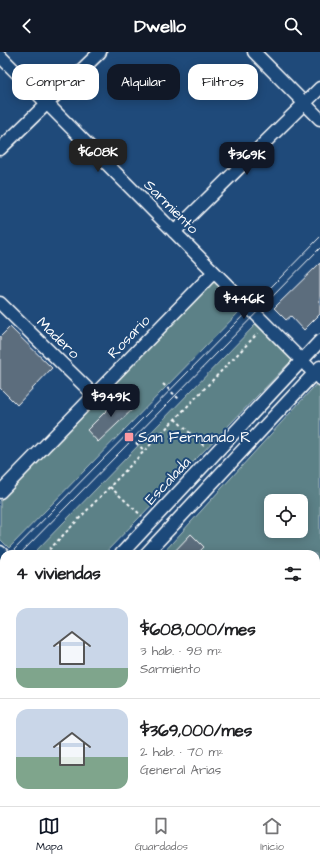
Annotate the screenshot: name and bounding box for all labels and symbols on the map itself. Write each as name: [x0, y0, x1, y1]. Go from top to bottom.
pin: $608K: [70, 139, 126, 173]
pin: $369K: [219, 142, 275, 176]
street label: Sarmiento: [139, 175, 203, 239]
pin: $446K: [216, 286, 272, 320]
street label: Rosario: [103, 310, 155, 363]
street label: Madero: [32, 312, 85, 364]
pin: $949K: [83, 384, 139, 418]
place label: San Fernando R: [138, 427, 251, 448]
marker: San Fernando R: [123, 431, 135, 443]
street label: Escalada: [140, 452, 196, 510]

